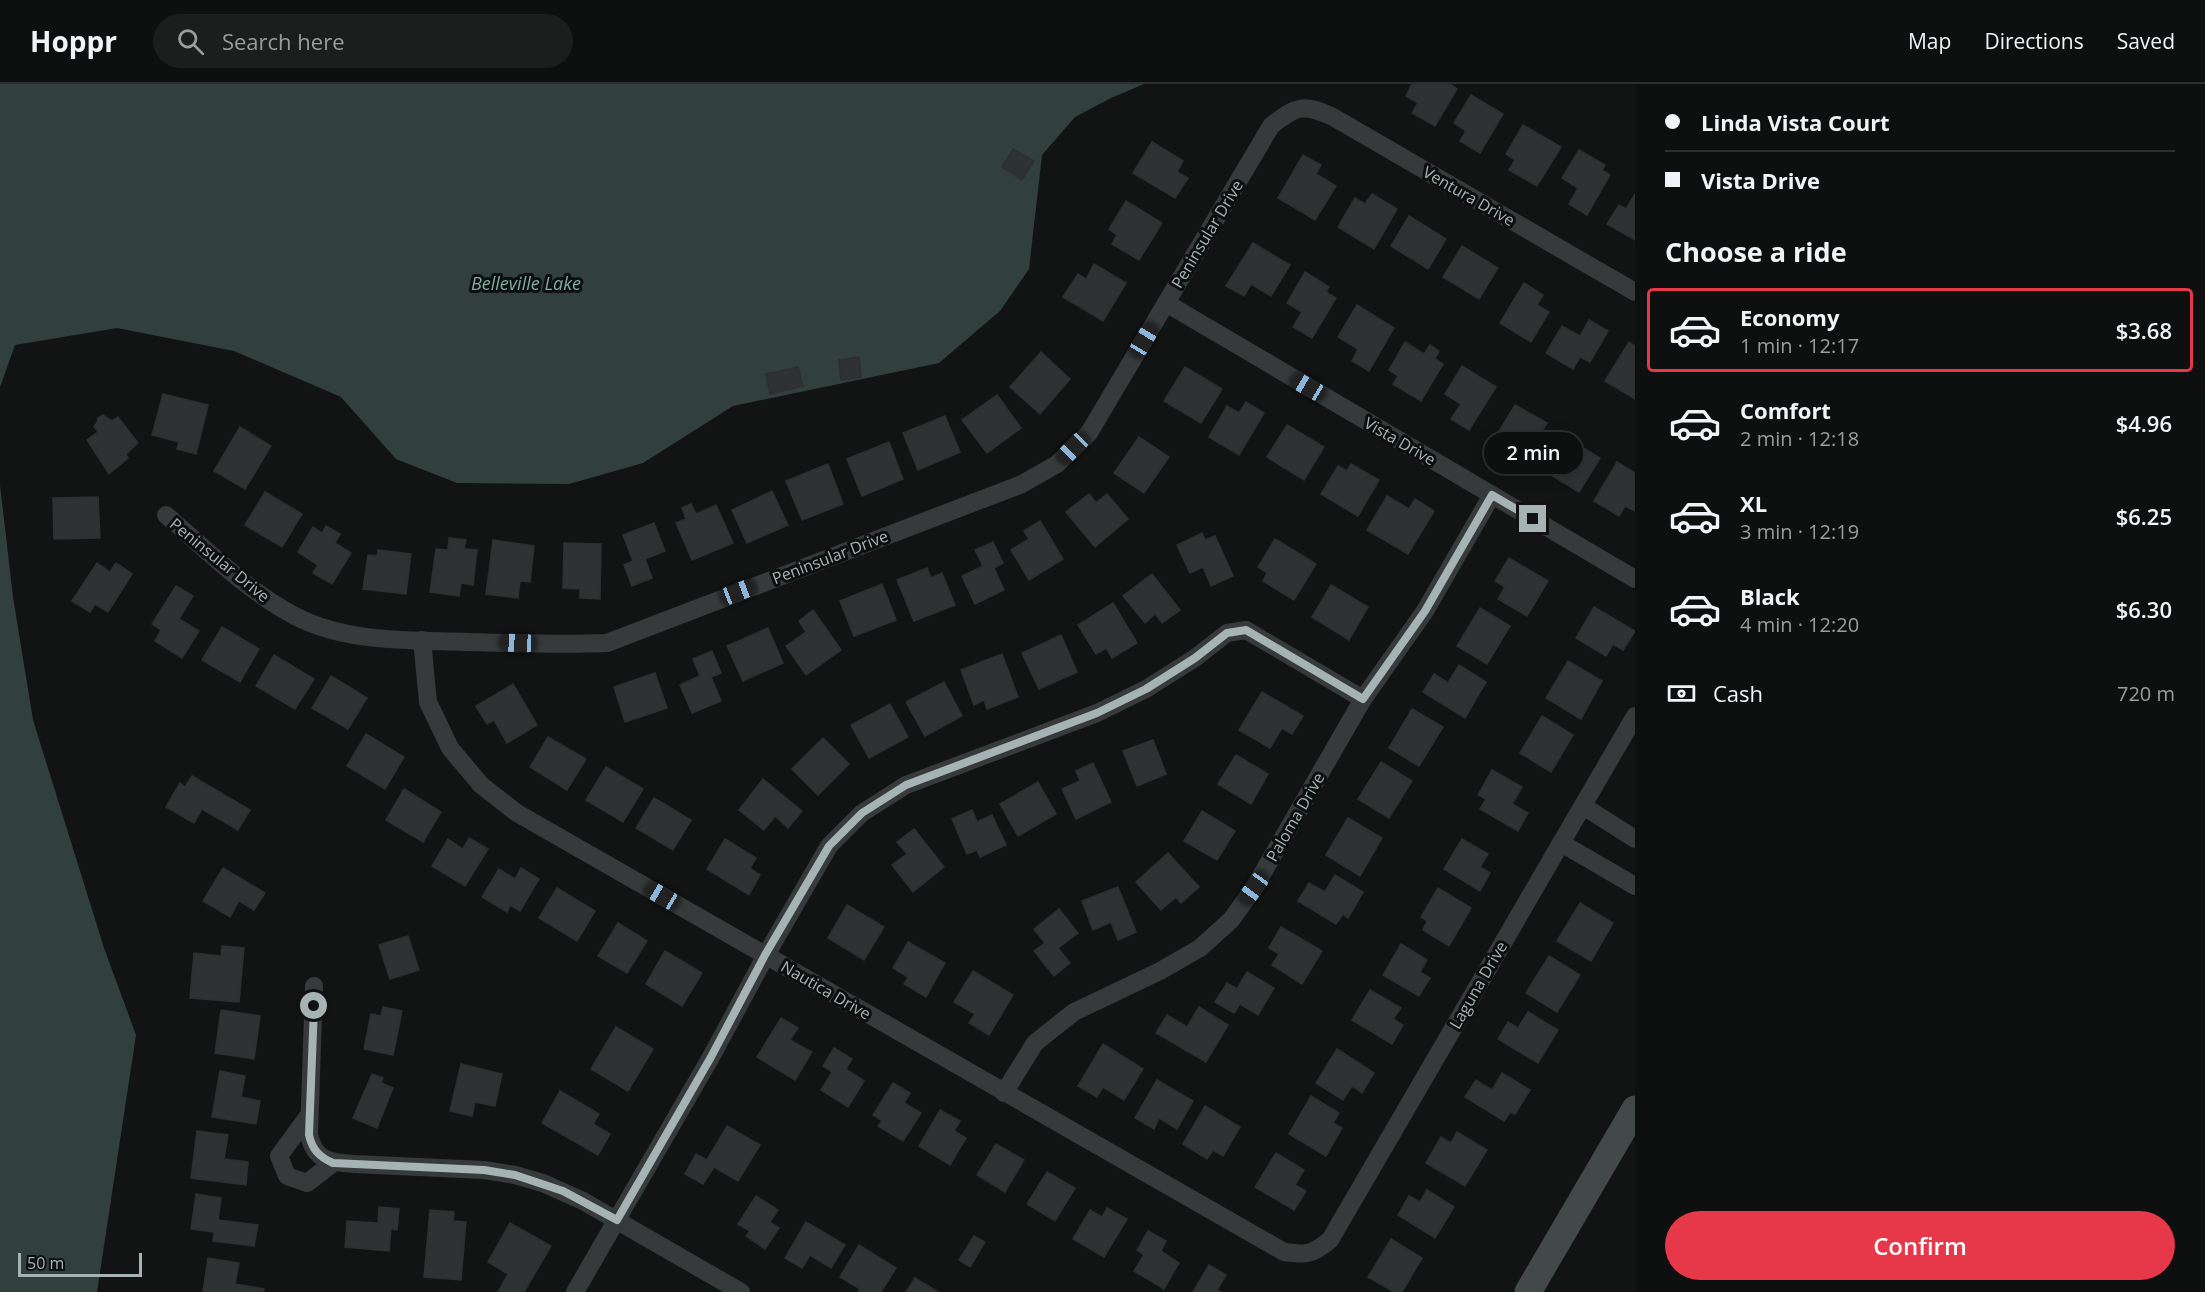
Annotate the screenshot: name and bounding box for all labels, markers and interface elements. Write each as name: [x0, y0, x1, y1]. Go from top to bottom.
search box: [153, 14, 573, 68]
text: Hoppr: [30, 22, 117, 60]
icon: search: [174, 25, 207, 58]
text: Search here: [222, 26, 345, 56]
text: Map: [1908, 27, 1951, 55]
text: Directions: [1984, 27, 2084, 55]
text: Saved: [2117, 27, 2175, 55]
text: Linda Vista Court: [1701, 107, 1890, 137]
street label: Ventura Drive: [1419, 161, 1519, 231]
text: Vista Drive: [1701, 165, 1820, 195]
street label: Peninsular Drive: [1166, 176, 1248, 292]
text: Choose a ride: [1665, 233, 1847, 270]
water label: Belleville Lake: [471, 271, 581, 295]
text: Economy: [1740, 302, 1839, 332]
icon: car: [1668, 303, 1722, 357]
text: $3.68: [2116, 315, 2172, 345]
car: [1127, 320, 1161, 360]
text: 1 min · 12:17: [1740, 332, 1859, 359]
car: [1288, 370, 1328, 404]
text: Comfort: [1740, 395, 1831, 425]
icon: car: [1668, 396, 1722, 450]
text: $4.96: [2116, 408, 2172, 438]
street label: Vista Drive: [1360, 412, 1440, 470]
text: 2 min · 12:18: [1740, 425, 1859, 452]
car: [1054, 429, 1092, 467]
callout: 2 min: [1484, 432, 1582, 474]
text: 2 min: [1507, 439, 1561, 466]
text: XL: [1740, 488, 1767, 518]
icon: car: [1668, 489, 1722, 543]
text: $6.25: [2116, 501, 2172, 531]
route end: [1519, 505, 1546, 532]
street label: Peninsular Drive: [165, 513, 275, 607]
text: 3 min · 12:19: [1740, 518, 1859, 545]
street label: Peninsular Drive: [769, 525, 891, 589]
car: [718, 577, 758, 607]
text: Black: [1740, 581, 1800, 611]
icon: car: [1668, 582, 1722, 636]
text: $6.30: [2116, 594, 2172, 624]
text: 4 min · 12:20: [1740, 611, 1859, 638]
car: [500, 633, 536, 653]
icon: cash: [1665, 677, 1698, 710]
text: Cash: [1713, 678, 1763, 708]
text: 720 m: [2117, 680, 2175, 707]
street label: Paloma Drive: [1261, 769, 1329, 865]
car: [1236, 868, 1272, 908]
car: [642, 879, 682, 913]
street label: Laguna Drive: [1444, 937, 1512, 1033]
street label: Nautica Drive: [777, 955, 875, 1025]
route start: [300, 992, 327, 1019]
button: Confirm: [1665, 1211, 2175, 1280]
scale bar: [18, 1250, 142, 1278]
text: 50 m: [27, 1252, 64, 1274]

